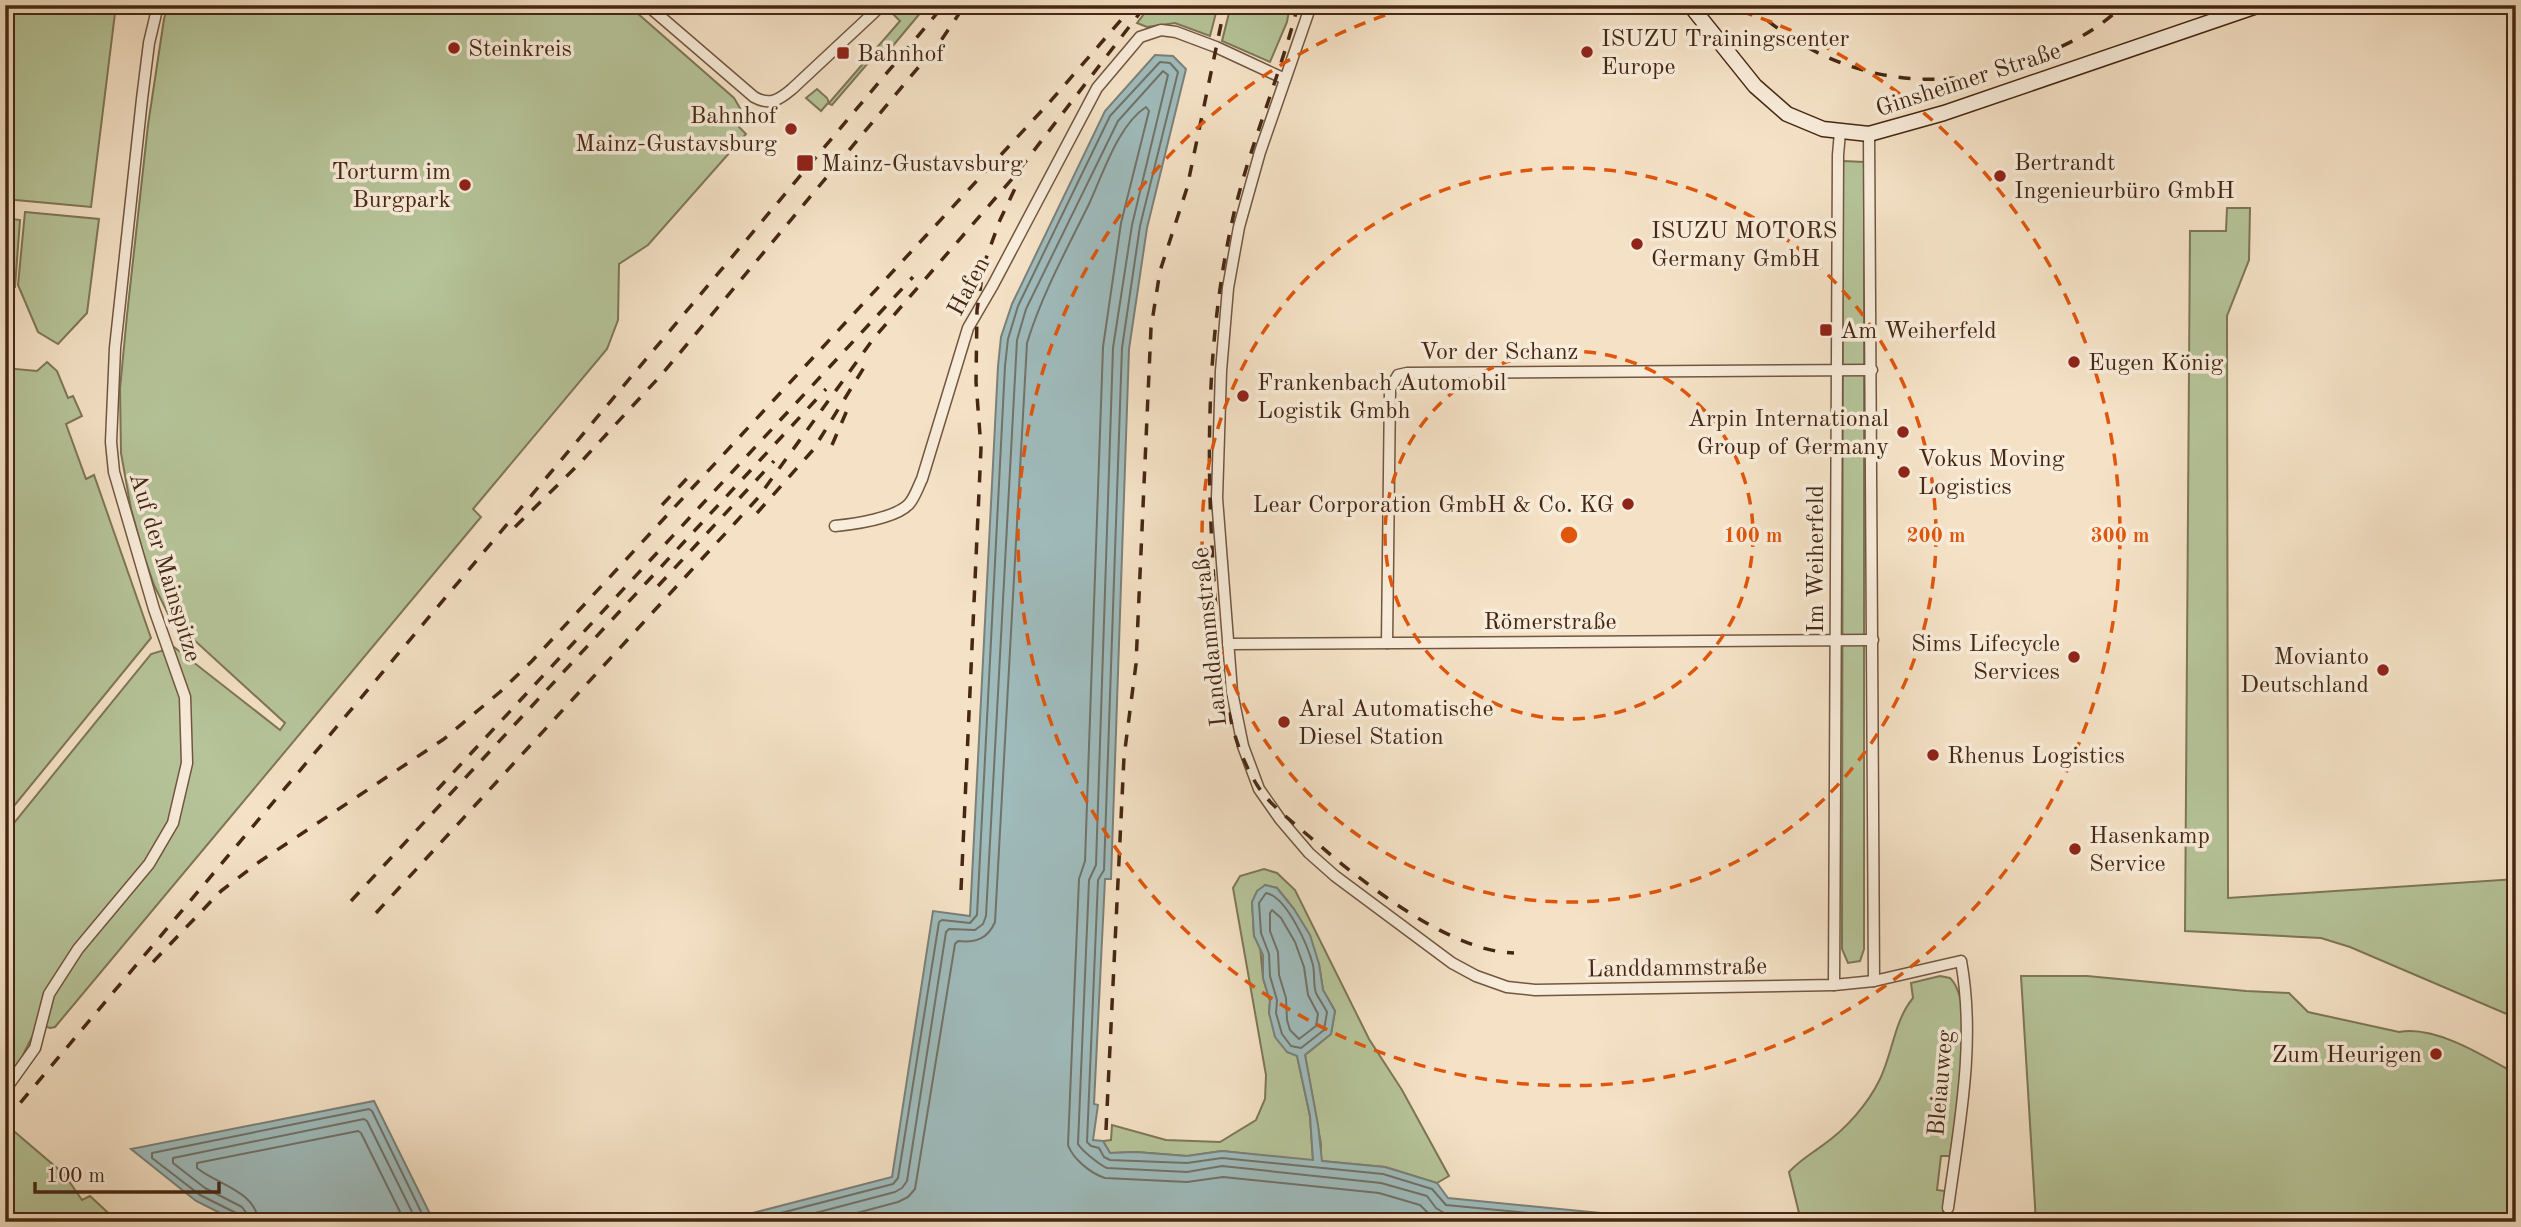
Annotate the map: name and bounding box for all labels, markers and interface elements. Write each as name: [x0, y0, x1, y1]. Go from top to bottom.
place label: ISUZU Trainingscenter Europe: [1601, 28, 1850, 80]
place label: Steinkreis: [468, 38, 572, 62]
marker: Steinkreis: [446, 40, 462, 56]
street label: Ginsheimer Straße: [1873, 40, 2064, 122]
place label: Bahnhof: [857, 43, 945, 67]
marker: ISUZU Trainingscenter Europe: [1579, 44, 1595, 60]
marker: Bahnhof: [835, 45, 851, 61]
place label: Bahnhof Mainz-Gustavsburg: [575, 105, 778, 157]
marker: Bahnhof Mainz-Gustavsburg: [783, 121, 799, 137]
place label: Bertrandt Ingenieurbüro GmbH: [2014, 152, 2235, 204]
marker: Mainz-Gustavsburg: [795, 153, 815, 173]
place label: Mainz-Gustavsburg: [821, 153, 1023, 177]
place label: Torturm im Burgpark: [331, 161, 451, 213]
marker: Bertrandt Ingenieurbüro GmbH: [1992, 168, 2008, 184]
marker: Torturm im Burgpark: [457, 177, 473, 193]
place label: ISUZU MOTORS Germany GmbH: [1651, 220, 1837, 272]
marker: ISUZU MOTORS Germany GmbH: [1629, 236, 1645, 252]
street label: Hafen: [944, 254, 995, 320]
place label: Am Weiherfeld: [1840, 320, 1997, 344]
marker: Am Weiherfeld: [1818, 322, 1834, 338]
street label: Vor der Schanz: [1420, 341, 1578, 365]
place label: Eugen König: [2088, 352, 2224, 376]
marker: Eugen König: [2066, 354, 2082, 370]
place label: Frankenbach Automobil Logistik Gmbh: [1257, 372, 1506, 424]
marker: Frankenbach Automobil Logistik Gmbh: [1235, 388, 1251, 404]
place label: Arpin International Group of Germany: [1688, 408, 1889, 460]
marker: Arpin International Group of Germany: [1895, 424, 1911, 440]
place label: Vokus Moving Logistics: [1918, 448, 2065, 500]
marker: Vokus Moving Logistics: [1896, 464, 1912, 480]
street label: Auf der Mainspitze: [124, 470, 204, 665]
street label: Im Weiherfeld: [1805, 485, 1829, 633]
place label: Lear Corporation GmbH & Co. KG: [1252, 494, 1614, 518]
marker: Lear Corporation GmbH & Co. KG: [1620, 496, 1636, 512]
centre of rings: [1557, 523, 1581, 547]
text: 100 m: [1723, 526, 1783, 547]
text: 200 m: [1906, 526, 1966, 547]
text: 300 m: [2090, 526, 2150, 547]
street label: Landdammstraße: [1190, 546, 1232, 728]
street label: Römerstraße: [1483, 611, 1617, 635]
place label: Sims Lifecycle Services: [1911, 633, 2060, 685]
place label: Movianto Deutschland: [2240, 646, 2369, 698]
marker: Sims Lifecycle Services: [2066, 649, 2082, 665]
marker: Movianto Deutschland: [2375, 662, 2391, 678]
place label: Aral Automatische Diesel Station: [1298, 698, 1493, 750]
marker: Aral Automatische Diesel Station: [1276, 714, 1292, 730]
place label: Rhenus Logistics: [1947, 745, 2125, 769]
marker: Rhenus Logistics: [1925, 747, 1941, 763]
place label: Hasenkamp Service: [2089, 825, 2210, 877]
marker: Hasenkamp Service: [2067, 841, 2083, 857]
street label: Landdammstraße: [1587, 955, 1767, 983]
street label: Bleiauweg: [1925, 1029, 1959, 1137]
place label: Zum Heurigen: [2272, 1044, 2422, 1068]
marker: Zum Heurigen: [2428, 1046, 2444, 1062]
scale bar: [35, 1150, 219, 1194]
text: 100 m: [46, 1166, 105, 1187]

